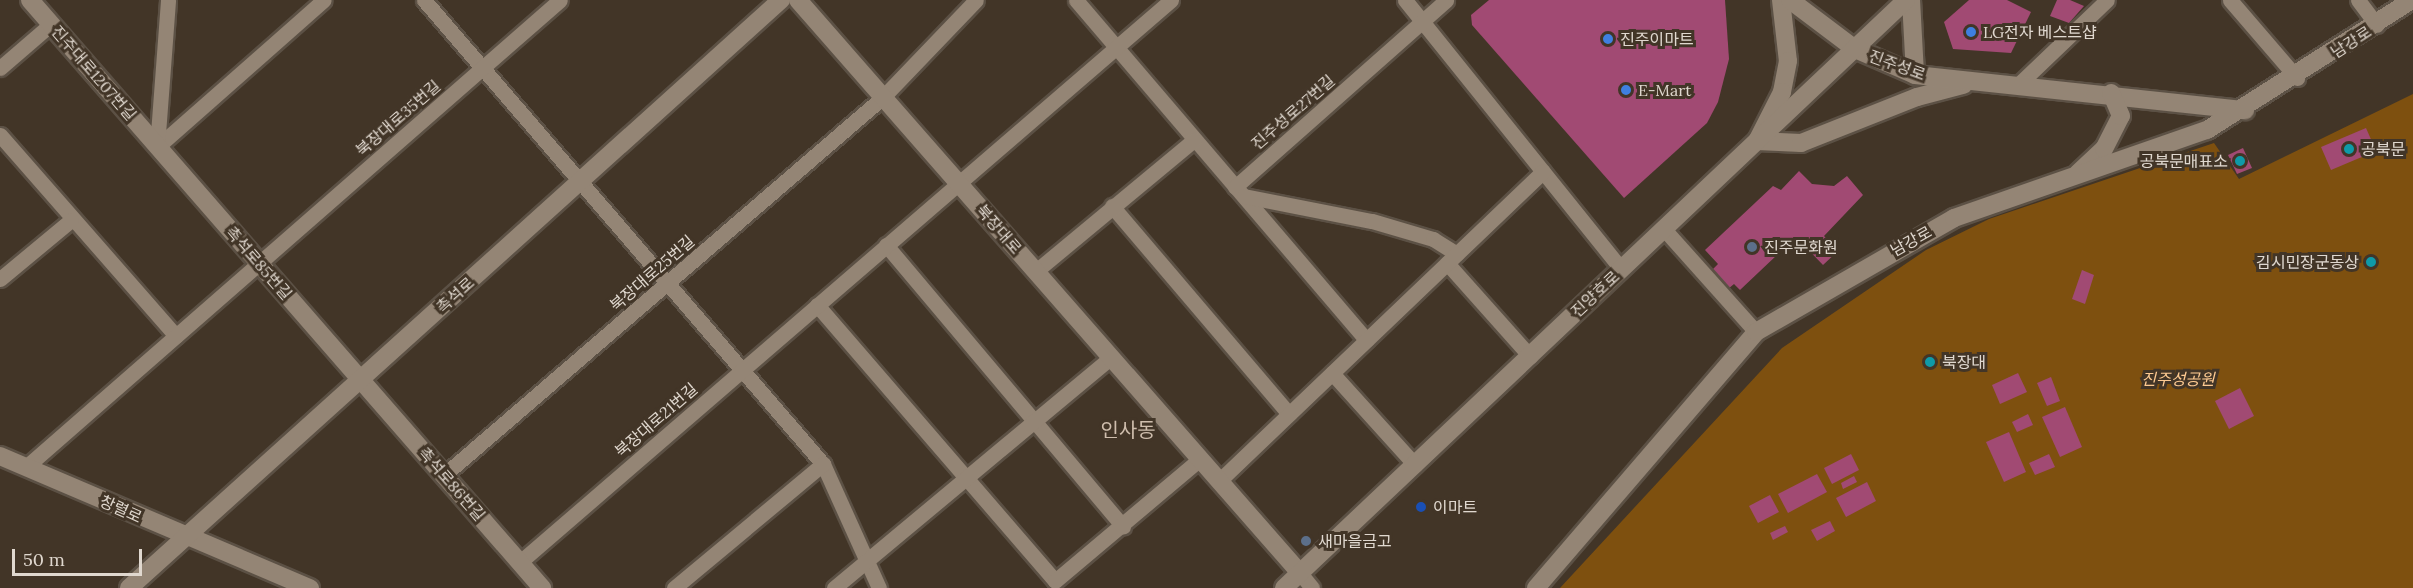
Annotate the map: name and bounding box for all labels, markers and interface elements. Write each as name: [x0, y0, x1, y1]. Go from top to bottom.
street label: 진주대로1207번길: [47, 22, 141, 124]
place label: LG전자 베스트샵: [1983, 22, 2097, 42]
street label: 남강로: [2327, 22, 2375, 62]
marker: LG전자 베스트샵: [1964, 25, 1978, 39]
place label: 진주이마트: [1620, 29, 1694, 49]
marker: 진주이마트: [1601, 32, 1615, 46]
street label: 진주성로: [1866, 46, 1928, 84]
street label: 진주성로27번길: [1247, 71, 1339, 153]
street label: 북장대로35번길: [352, 76, 444, 160]
place label: E-Mart: [1638, 80, 1691, 100]
marker: E-Mart: [1619, 83, 1633, 97]
place label: 공북문: [2361, 139, 2405, 159]
marker: 공북문: [2342, 142, 2356, 156]
place label: 공북문매표소: [2140, 151, 2228, 171]
marker: 공북문매표소: [2233, 154, 2247, 168]
street label: 북장대로: [972, 200, 1026, 258]
street label: 촉석로85번길: [222, 222, 296, 304]
street label: 남강로: [1887, 222, 1935, 260]
street label: 북장대로25번길: [606, 231, 698, 315]
place label: 진주문화원: [1764, 237, 1838, 257]
marker: 진주문화원: [1745, 240, 1759, 254]
place label: 김시민장군동상: [2256, 252, 2359, 272]
marker: 김시민장군동상: [2364, 255, 2378, 269]
street label: 진양호로: [1567, 267, 1623, 321]
street label: 촉석로: [432, 273, 478, 317]
place label: 북장대: [1942, 352, 1986, 372]
marker: 북장대: [1923, 355, 1937, 369]
park label: 진주성공원: [2141, 369, 2215, 389]
street label: 북장대로21번길: [611, 379, 701, 461]
district label: 인사동: [1100, 417, 1156, 441]
street label: 촉석로86번길: [415, 443, 489, 525]
street label: 창렬로: [97, 491, 145, 527]
place label: 이마트: [1433, 497, 1477, 517]
marker: 이마트: [1414, 500, 1428, 514]
place label: 새마을금고: [1318, 531, 1392, 551]
marker: 새마을금고: [1299, 534, 1313, 548]
scale bar: [15, 537, 146, 575]
text: 50 m: [23, 548, 65, 571]

